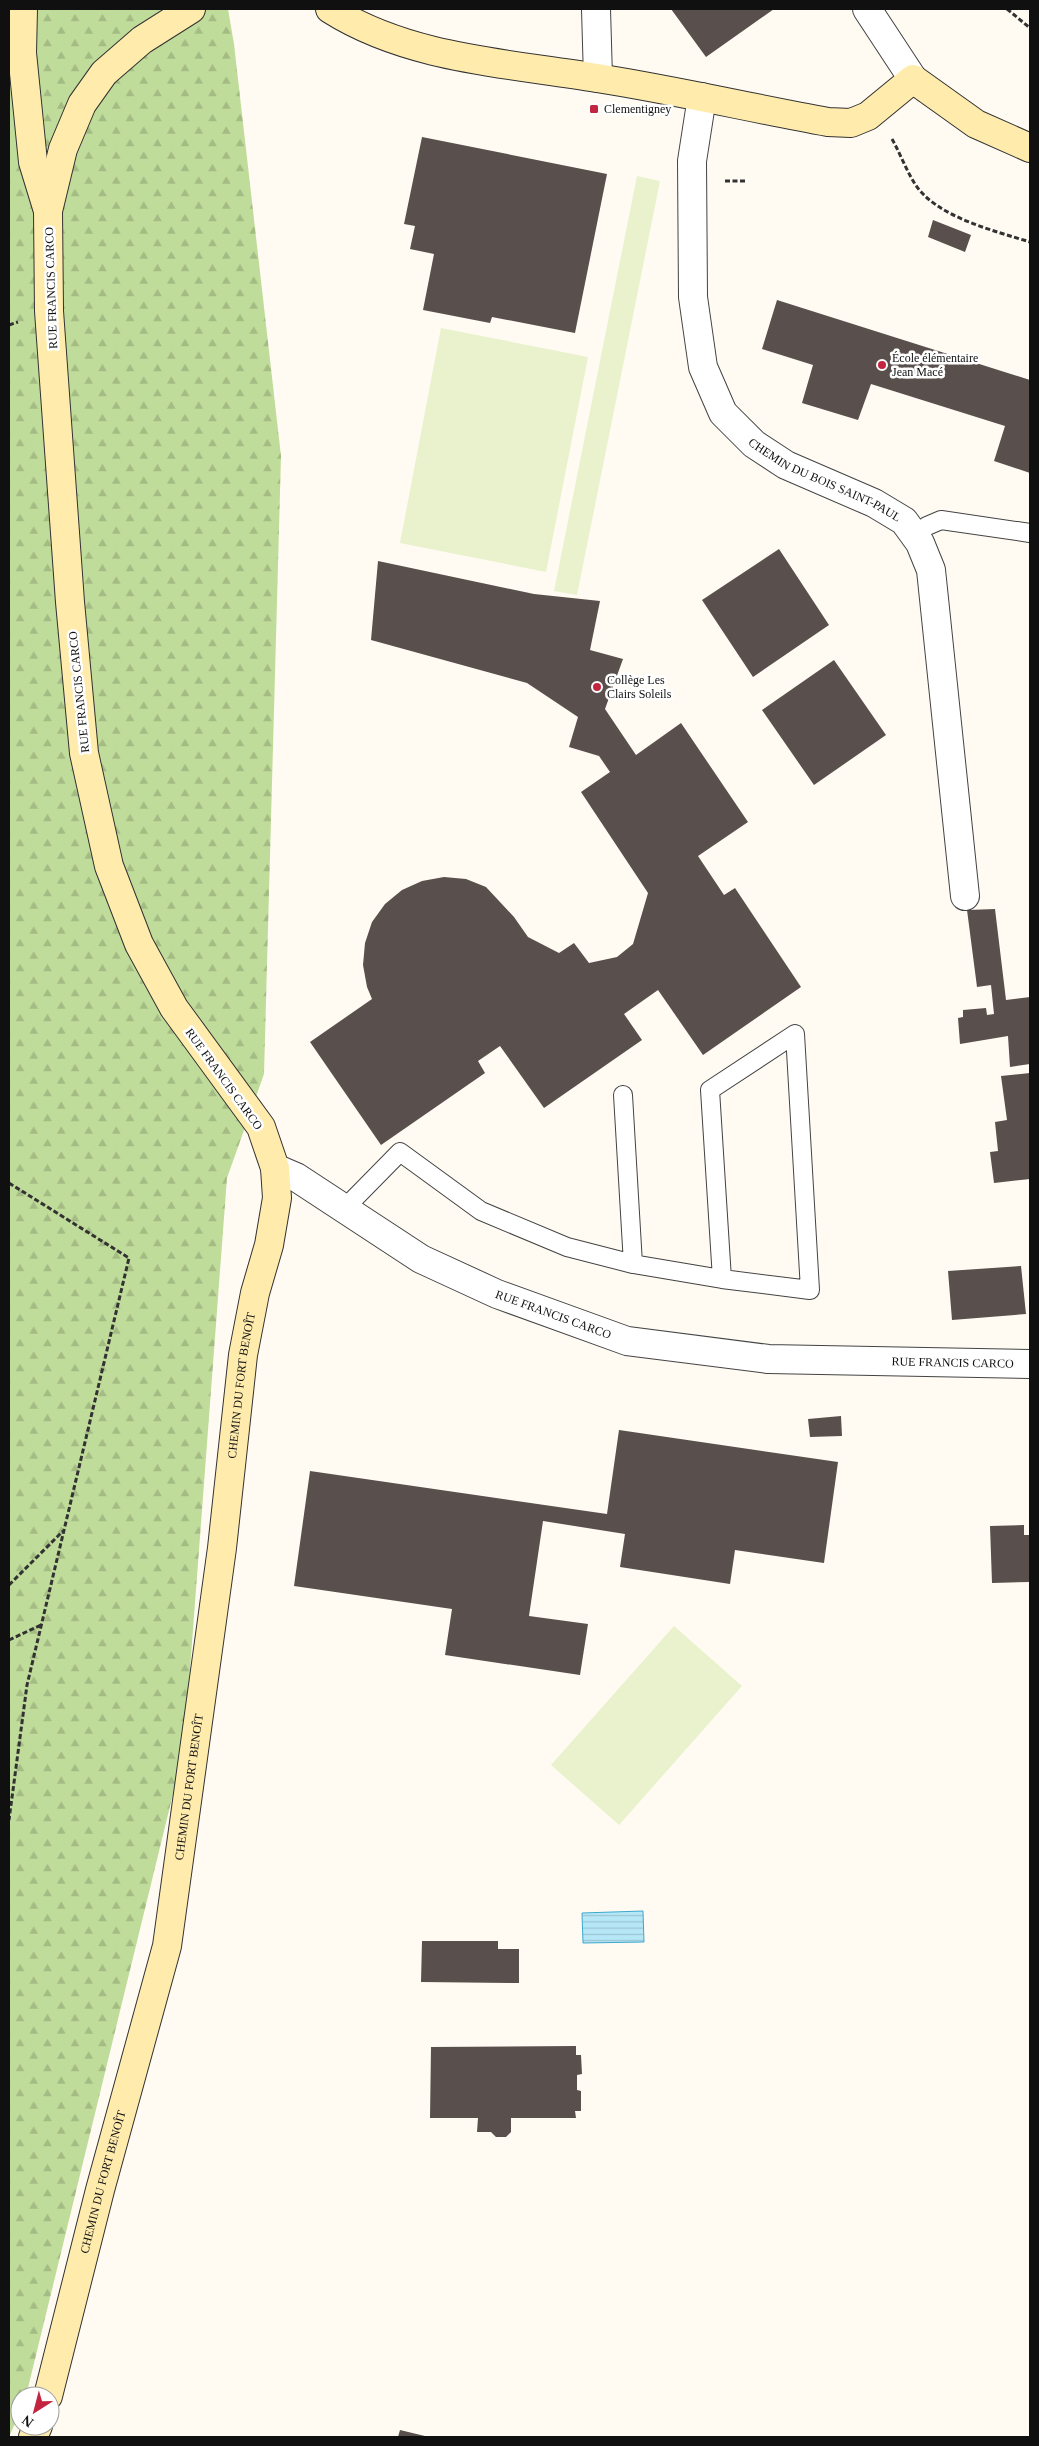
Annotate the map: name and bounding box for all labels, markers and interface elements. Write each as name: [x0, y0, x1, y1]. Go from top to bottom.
place label: Clementigney: [604, 102, 671, 116]
marker: Clementigney: [588, 103, 600, 115]
street label: RUE FRANCIS CARCO: [42, 226, 60, 349]
place label: École élémentaire Jean Macé: [892, 351, 978, 379]
marker: École élémentaire Jean Macé: [876, 359, 888, 371]
street label: CHEMIN DU BOIS SAINT-PAUL: [745, 435, 903, 525]
street label: RUE FRANCIS CARCO: [66, 630, 92, 753]
place label: Collège Les Clairs Soleils: [607, 673, 672, 701]
marker: Collège Les Clairs Soleils: [591, 681, 603, 693]
street label: RUE FRANCIS CARCO: [182, 1026, 266, 1133]
street label: RUE FRANCIS CARCO: [494, 1287, 614, 1342]
street label: CHEMIN DU FORT BENOÎT: [225, 1310, 258, 1459]
street label: RUE FRANCIS CARCO: [891, 1354, 1014, 1371]
street label: CHEMIN DU FORT BENOÎT: [172, 1712, 206, 1861]
street label: CHEMIN DU FORT BENOÎT: [77, 2108, 129, 2255]
north arrow: [10, 2386, 60, 2436]
text: N: [19, 2412, 36, 2430]

